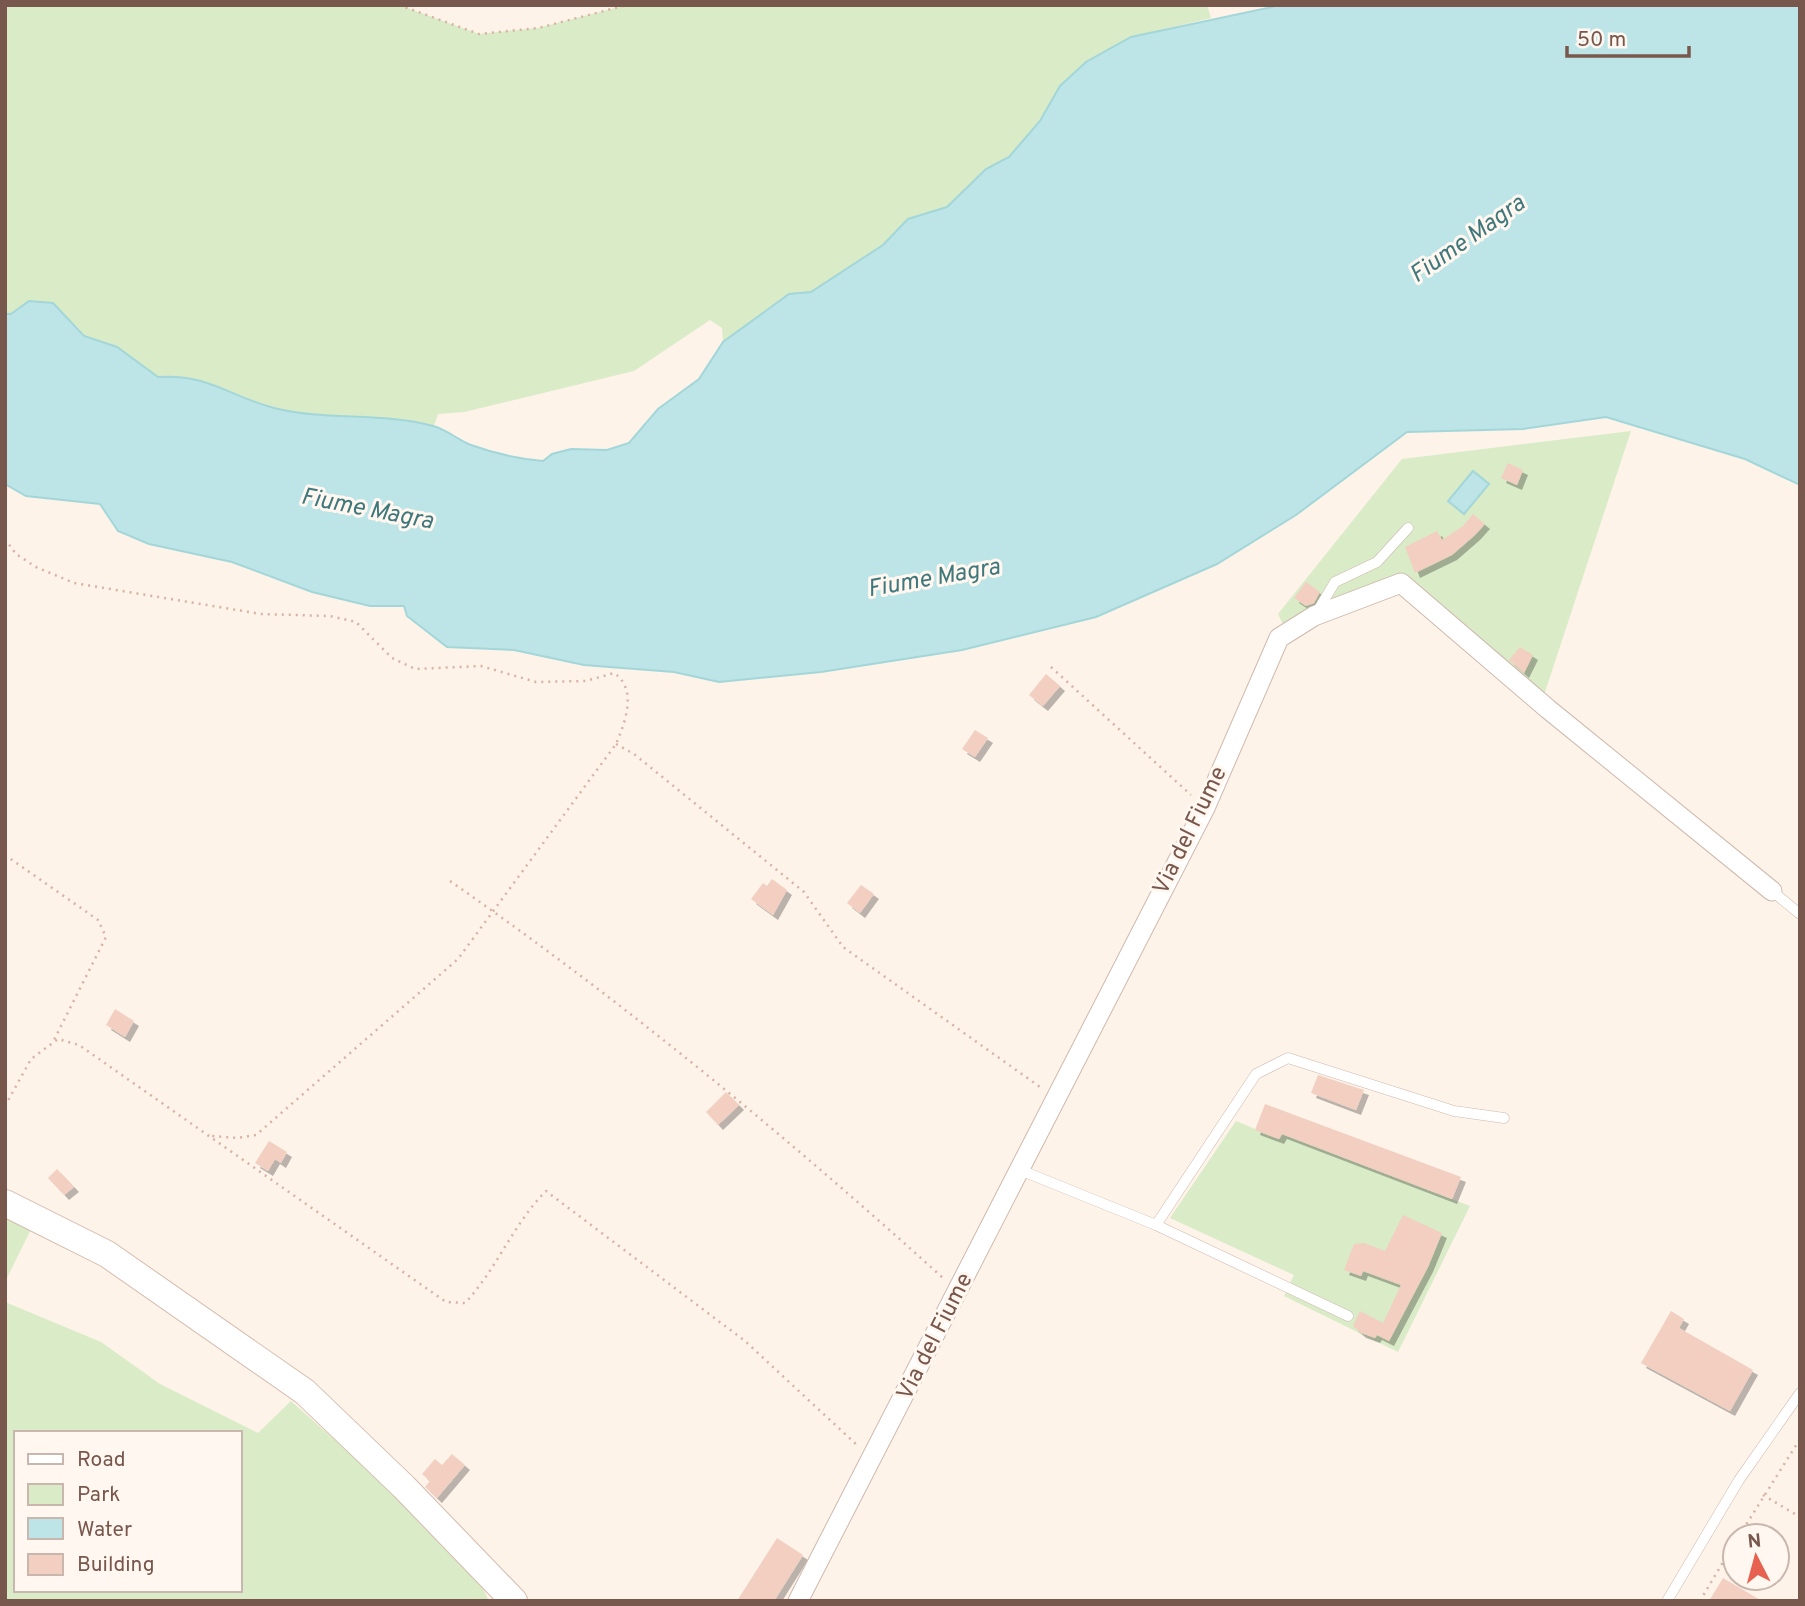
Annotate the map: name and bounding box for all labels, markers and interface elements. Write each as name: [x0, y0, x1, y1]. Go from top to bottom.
scale bar: [1567, 14, 1689, 58]
text: 50 m: [1577, 27, 1626, 54]
water label: Fiume Magra: [1404, 189, 1532, 291]
water label: Fiume Magra: [298, 482, 436, 538]
water label: Fiume Magra: [865, 552, 1003, 605]
street label: Via del Fiume: [1147, 762, 1235, 900]
street label: Via del Fiume: [891, 1268, 981, 1406]
legend: [14, 1431, 242, 1592]
text: Road: [77, 1447, 126, 1474]
text: Park: [77, 1482, 120, 1509]
text: Water: [77, 1517, 132, 1544]
north arrow: [1721, 1522, 1791, 1592]
text: N: [1746, 1529, 1762, 1555]
text: Building: [77, 1552, 155, 1579]

